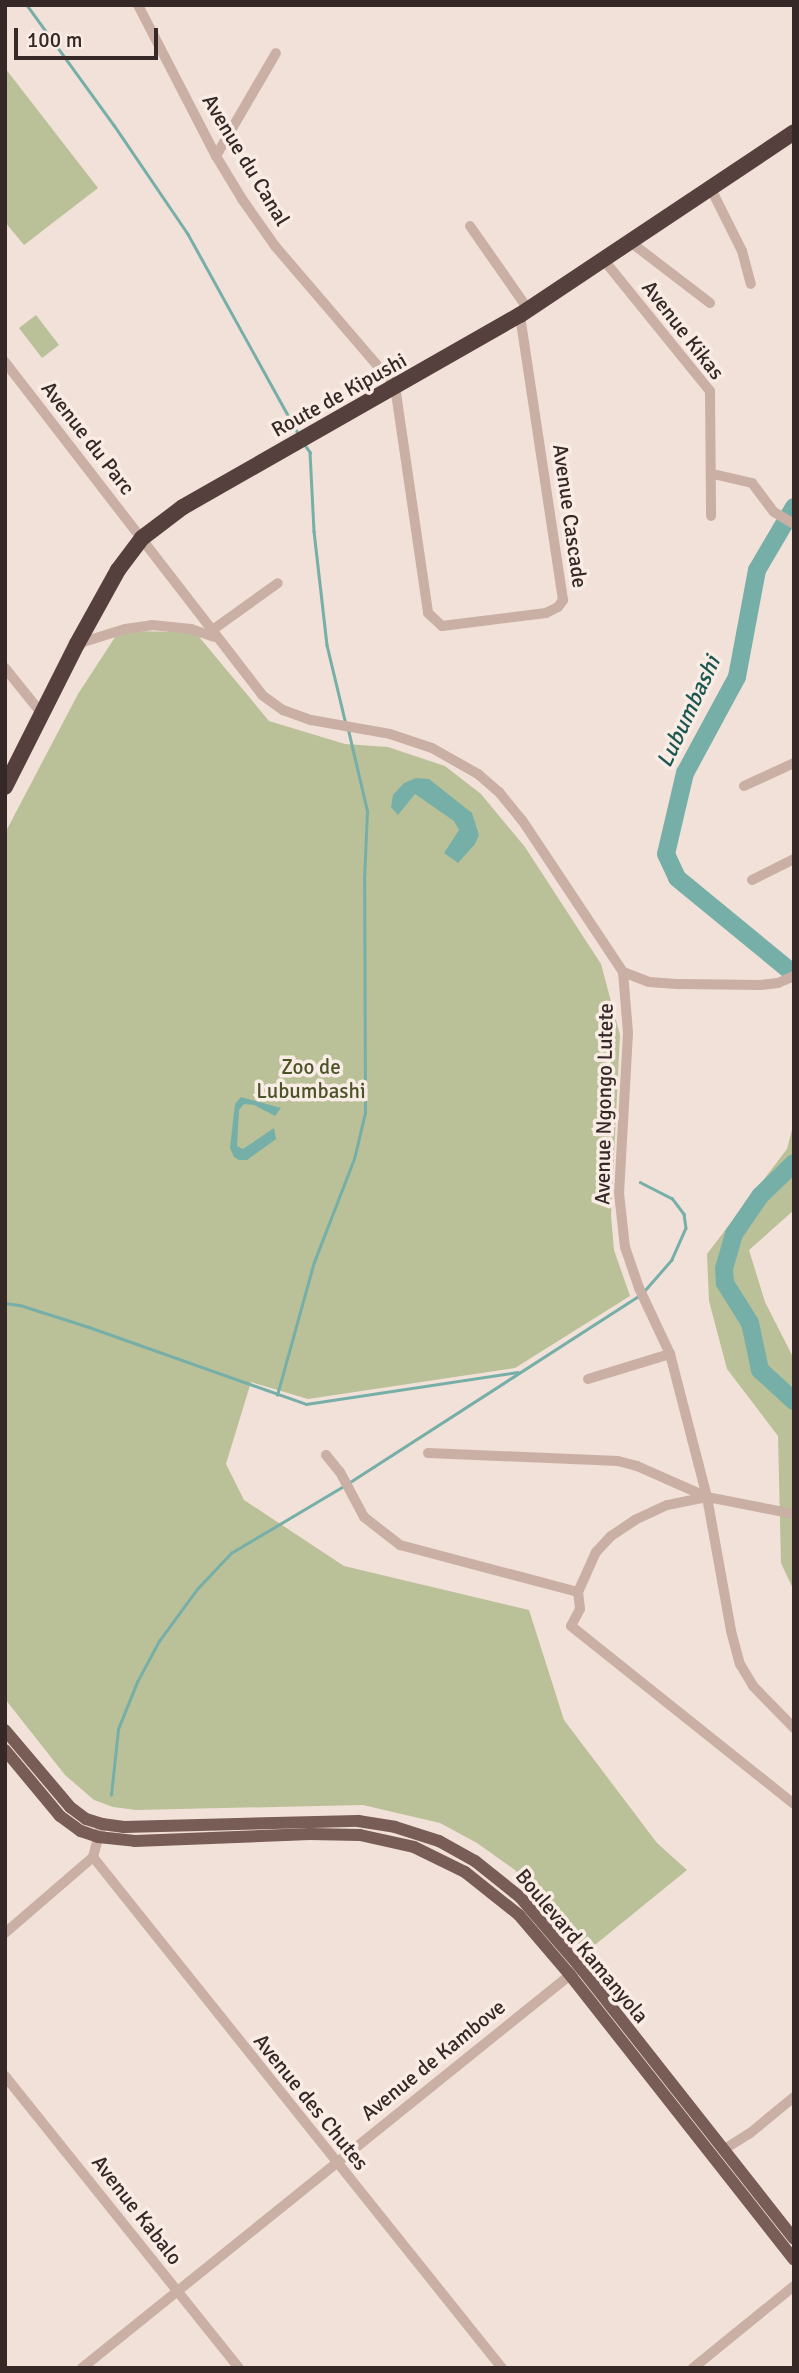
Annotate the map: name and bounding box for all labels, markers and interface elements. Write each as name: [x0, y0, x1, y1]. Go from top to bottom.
scale bar: [18, 14, 161, 58]
text: 100 m: [27, 27, 82, 53]
street label: Avenue du Canal: [197, 90, 295, 230]
street label: Avenue Kikas: [636, 275, 730, 385]
street label: Route de Kipushi: [267, 348, 411, 442]
street label: Avenue du Parc: [36, 376, 140, 500]
street label: Avenue Cascade: [547, 443, 593, 589]
water label: Lubumbashi: [651, 652, 727, 772]
street label: Avenue Ngongo Lutete: [590, 1003, 618, 1205]
park label: Zoo de Lubumbashi: [256, 1054, 366, 1104]
street label: Boulevard Kamanyola: [510, 1864, 654, 2028]
street label: Avenue de Kambove: [356, 1994, 510, 2126]
street label: Avenue des Chutes: [248, 2029, 374, 2175]
street label: Avenue Kabalo: [86, 2150, 188, 2270]

